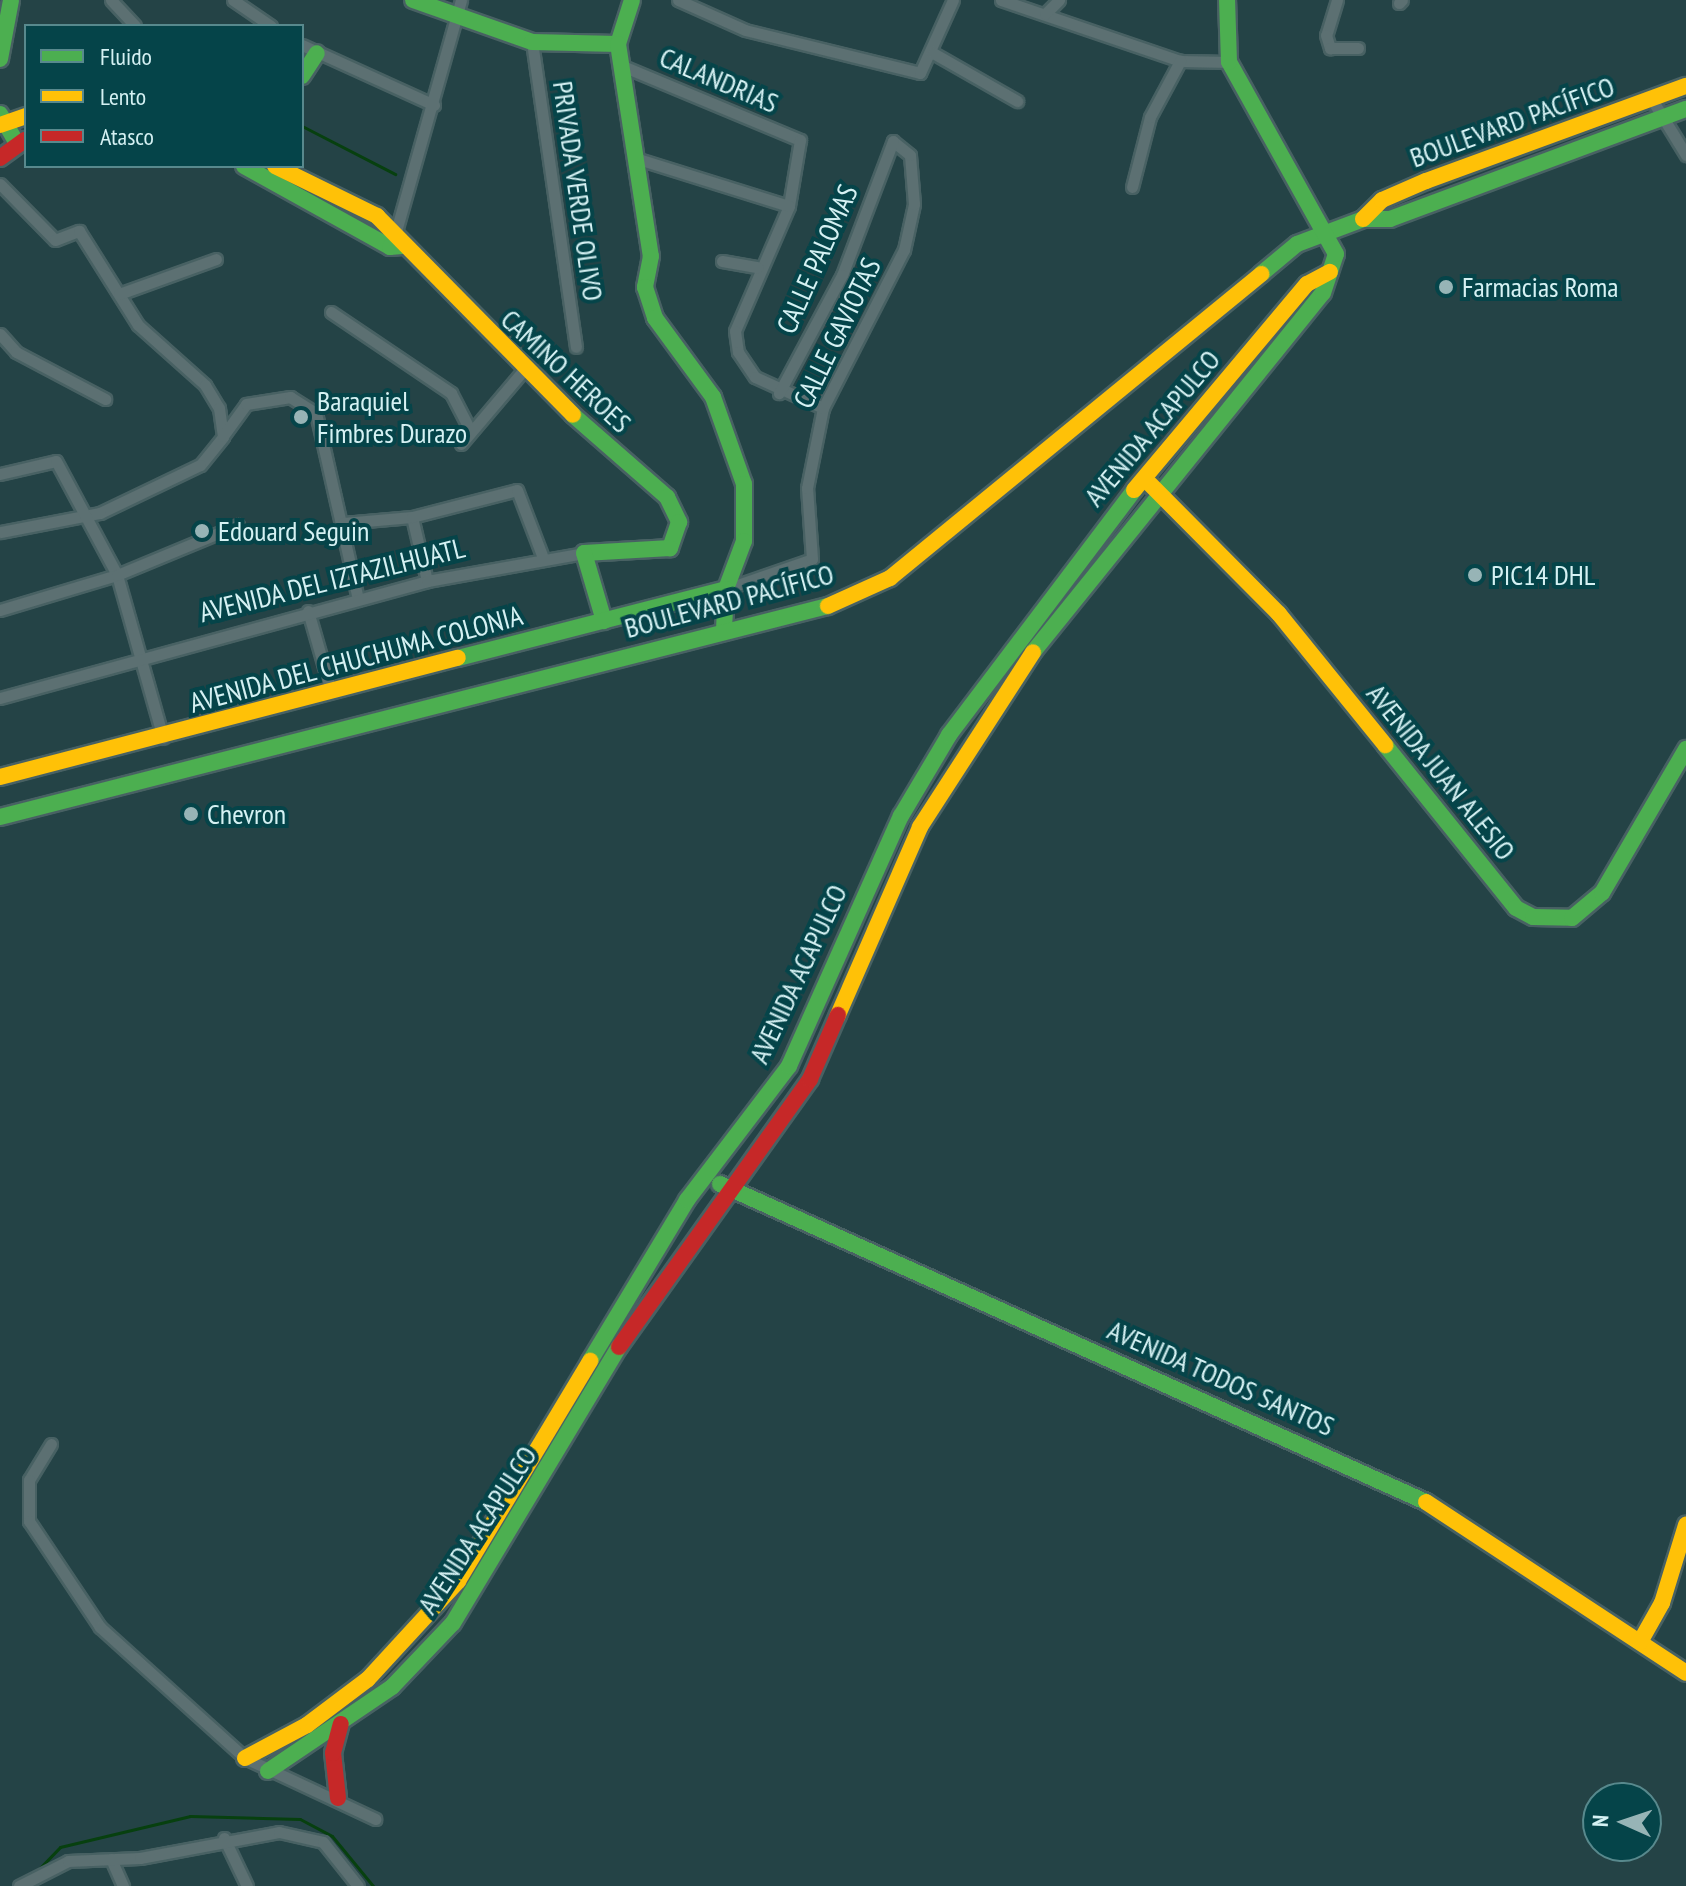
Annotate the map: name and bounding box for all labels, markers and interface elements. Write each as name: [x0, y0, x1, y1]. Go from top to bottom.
legend: [24, 24, 304, 168]
street label: CALANDRIAS: [655, 40, 783, 120]
text: Fluido: [100, 41, 152, 72]
street label: BOULEVARD PACÍFICO: [1405, 69, 1619, 175]
street label: PRIVADA VERDE OLIVO: [546, 78, 610, 304]
text: Lento: [100, 81, 146, 112]
text: Atasco: [100, 121, 154, 152]
street label: CALLE PALOMAS: [769, 179, 865, 339]
street label: CALLE GAVIOTAS: [786, 253, 888, 413]
place label: Farmacias Roma: [1462, 270, 1618, 304]
marker: Farmacias Roma: [1437, 278, 1455, 296]
street label: CAMINO HEROES: [494, 302, 638, 440]
street label: AVENIDA ACAPULCO: [1077, 343, 1227, 513]
place label: Baraquiel Fimbres Durazo: [317, 384, 467, 450]
marker: Baraquiel Fimbres Durazo: [292, 408, 310, 426]
place label: Edouard Seguin: [218, 514, 369, 548]
marker: Edouard Seguin: [193, 522, 211, 540]
street label: AVENIDA DEL IZTAZILHUATL: [195, 531, 469, 629]
street label: BOULEVARD PACÍFICO: [621, 557, 837, 645]
place label: PIC14 DHL: [1491, 558, 1595, 592]
marker: PIC14 DHL: [1466, 566, 1484, 584]
street label: AVENIDA DEL CHUCHUMA COLONIA: [185, 598, 527, 720]
street label: AVENIDA JUAN ALESIO: [1359, 677, 1523, 867]
place label: Chevron: [207, 797, 286, 831]
marker: Chevron: [182, 805, 200, 823]
street label: AVENIDA ACAPULCO: [742, 879, 854, 1069]
street label: AVENIDA TODOS SANTOS: [1102, 1313, 1340, 1443]
street label: AVENIDA ACAPULCO: [410, 1439, 544, 1621]
north arrow: [1582, 1782, 1662, 1862]
text: N: [1586, 1814, 1614, 1828]

